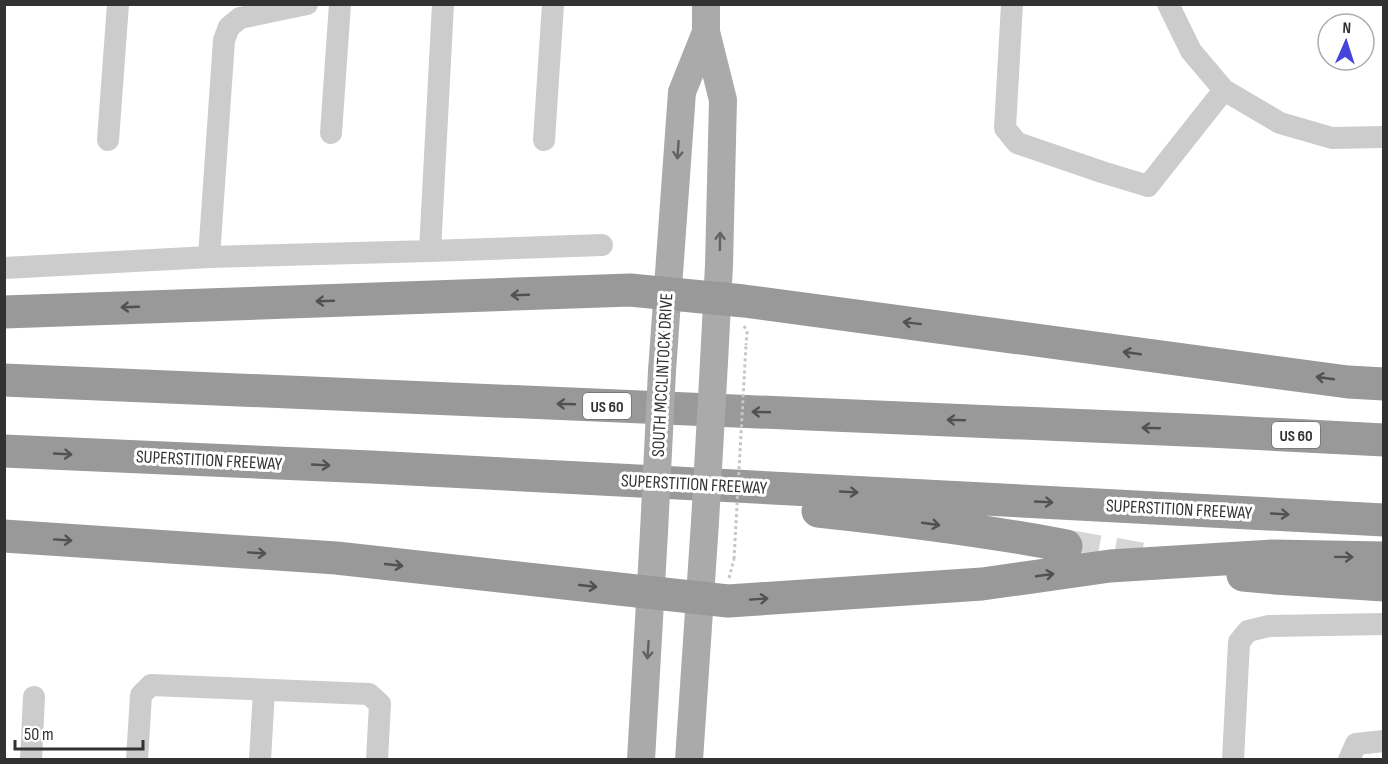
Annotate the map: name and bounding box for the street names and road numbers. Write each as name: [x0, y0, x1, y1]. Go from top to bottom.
street label: SOUTH MCCLINTOCK DRIVE: [648, 292, 677, 458]
road number: US 60: [583, 393, 631, 419]
road number: US 60: [1272, 422, 1320, 448]
street label: SUPERSTITION FREEWAY: [135, 446, 283, 475]
street label: SUPERSTITION FREEWAY: [620, 470, 768, 499]
street label: SUPERSTITION FREEWAY: [1105, 495, 1253, 524]

